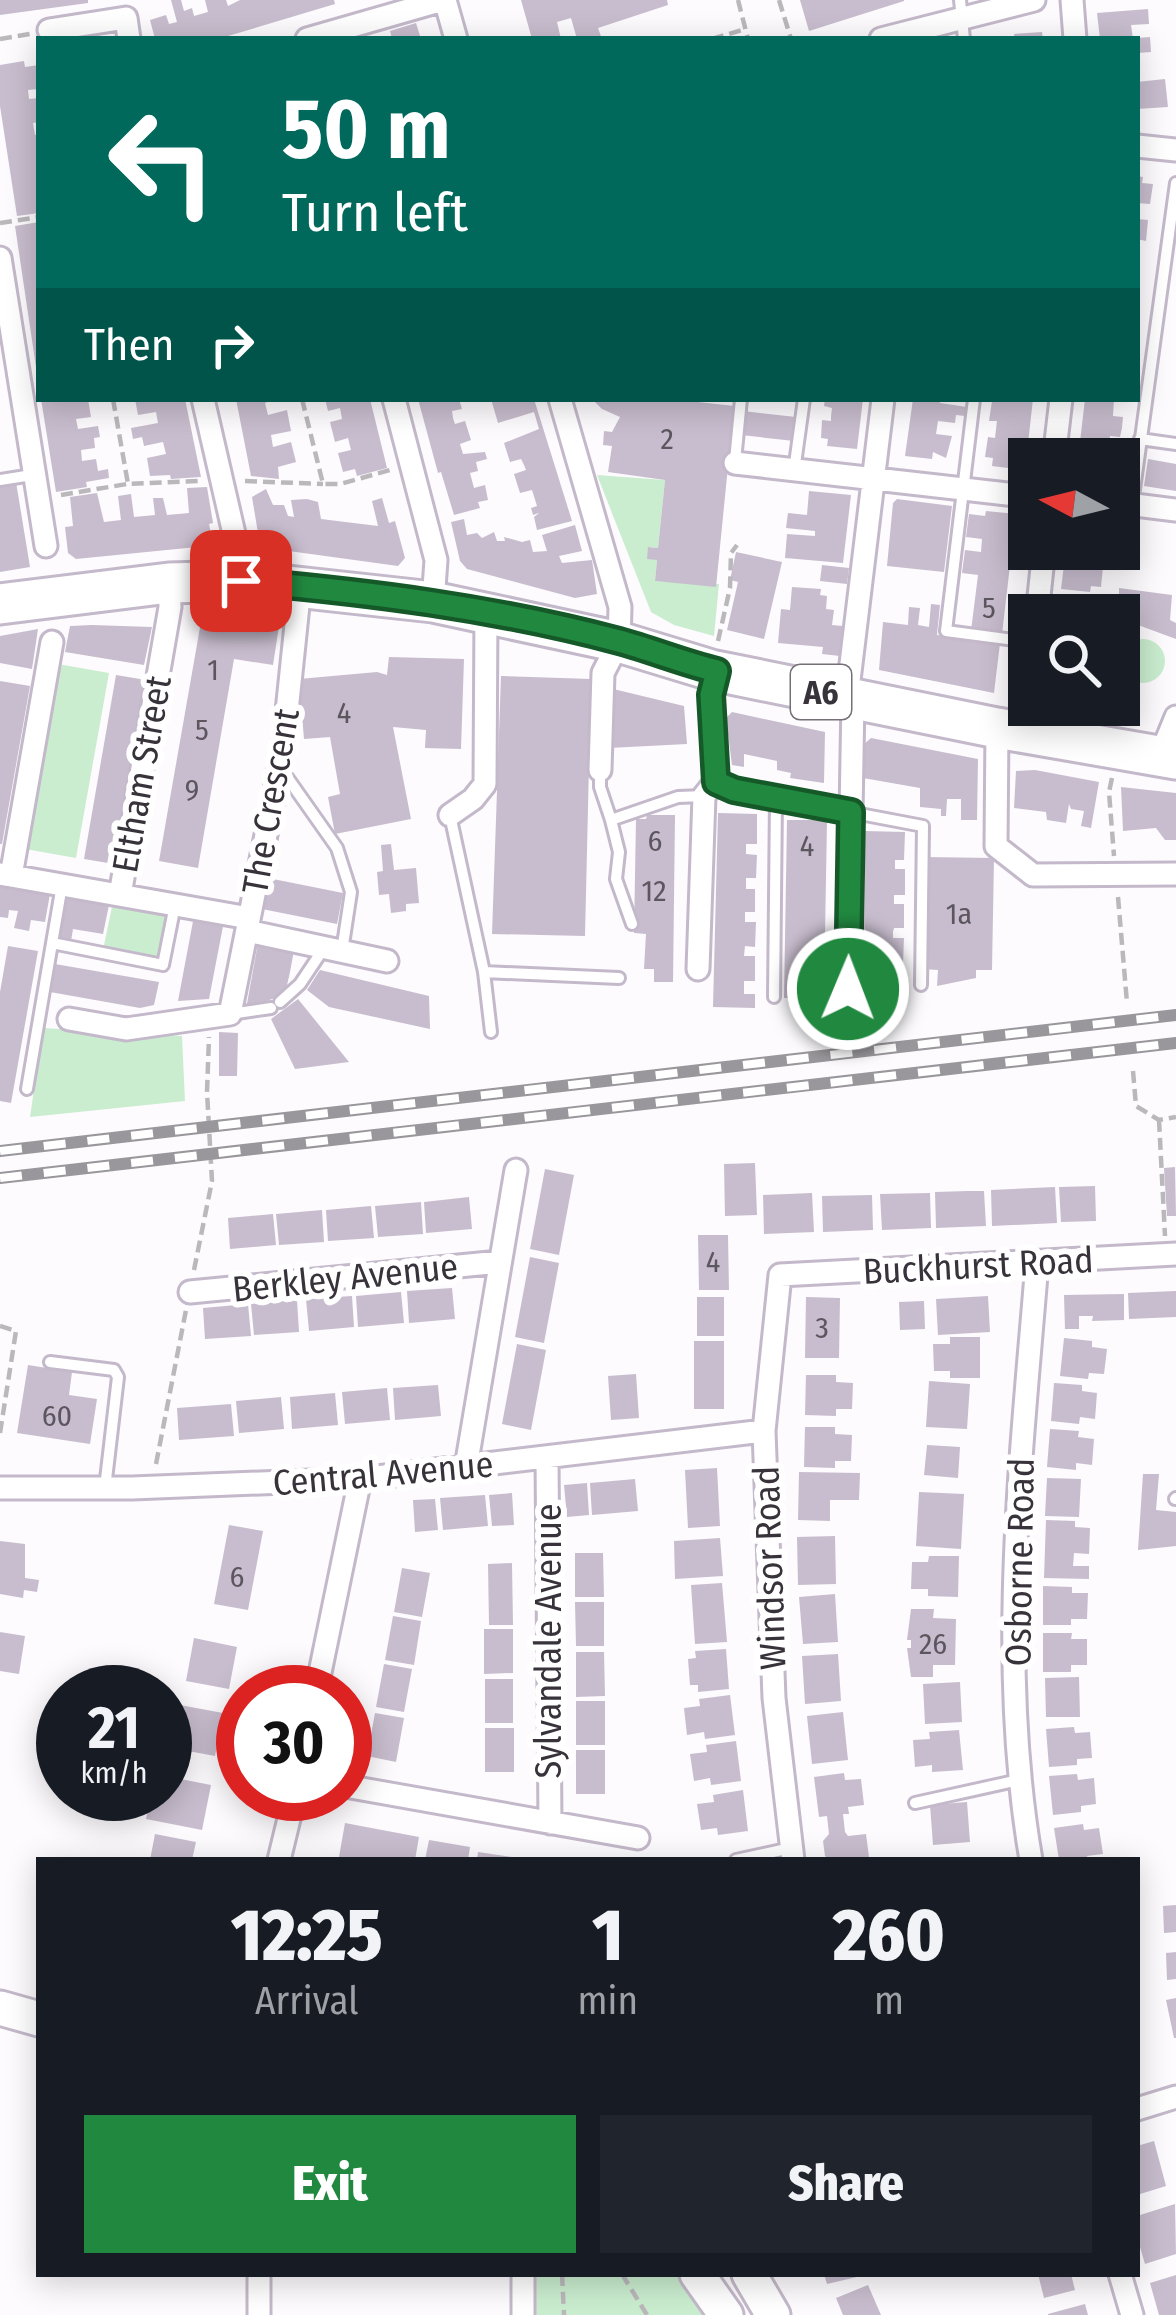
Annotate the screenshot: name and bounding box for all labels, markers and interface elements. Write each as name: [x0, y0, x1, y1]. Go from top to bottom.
text: 50 m: [282, 79, 451, 180]
icon: left: [84, 84, 240, 240]
text: Turn left: [282, 181, 468, 245]
icon: right: [199, 312, 265, 378]
text: Then: [84, 318, 175, 372]
house number: 2: [660, 421, 674, 457]
north arrow: [1008, 438, 1140, 570]
map controls: [1008, 438, 1140, 726]
pin: [190, 530, 292, 632]
icon: arrive: [208, 548, 274, 614]
house number: 5: [982, 590, 996, 626]
button: search: [1008, 594, 1140, 726]
house number: 1: [207, 652, 219, 688]
road number: A6: [791, 665, 851, 719]
street label: Eltham Street: [103, 672, 181, 876]
house number: 4: [337, 695, 351, 731]
street label: The Crescent: [233, 705, 309, 897]
house number: 5: [195, 712, 209, 748]
house number: 9: [185, 772, 199, 808]
house number: 6: [648, 823, 662, 859]
house number: 4: [800, 828, 814, 864]
house number: 12: [642, 873, 666, 909]
house number: 1a: [946, 896, 972, 932]
position arrow: [785, 926, 911, 1052]
street label: Buckhurst Road: [862, 1238, 1094, 1294]
street label: Berkley Avenue: [230, 1244, 460, 1312]
house number: 4: [706, 1244, 720, 1280]
house number: 3: [815, 1310, 829, 1346]
house number: 60: [42, 1398, 72, 1434]
street label: Central Avenue: [271, 1442, 495, 1506]
street label: Osborne Road: [996, 1457, 1044, 1667]
street label: Windsor Road: [744, 1465, 796, 1671]
street label: Sylvandale Avenue: [527, 1503, 571, 1779]
house number: 6: [230, 1559, 244, 1595]
house number: 26: [919, 1626, 947, 1662]
speed limit sign: 30: [216, 1665, 372, 1821]
text: 21: [88, 1692, 140, 1764]
text: km/h: [81, 1755, 147, 1791]
text: 12:25: [231, 1893, 383, 1979]
text: 1: [592, 1893, 623, 1979]
text: 260: [833, 1893, 945, 1979]
text: Arrival: [255, 1978, 358, 2024]
text: min: [578, 1978, 638, 2024]
text: m: [874, 1978, 904, 2024]
button: Exit: [84, 2115, 576, 2253]
button: Share: [600, 2115, 1092, 2253]

